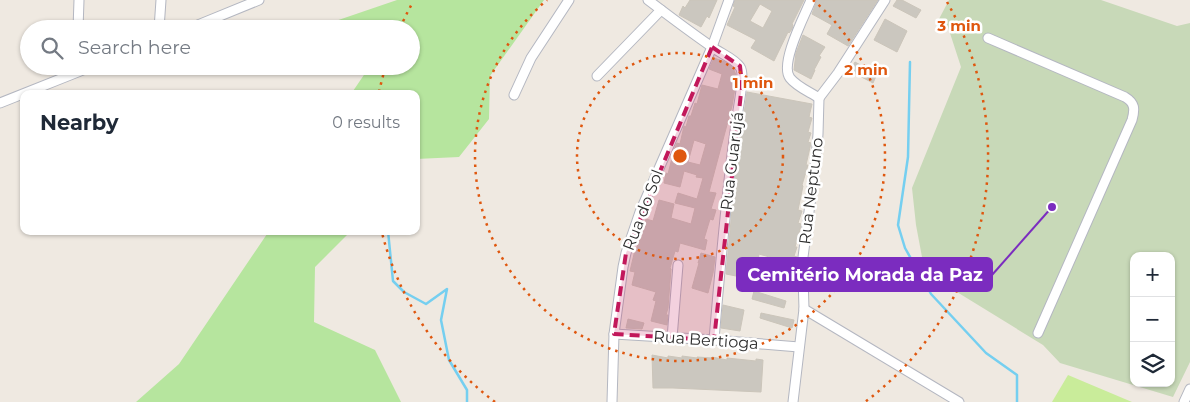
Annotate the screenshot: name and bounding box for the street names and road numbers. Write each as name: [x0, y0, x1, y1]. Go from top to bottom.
street label: Rua Guarujá: [717, 110, 747, 212]
street label: Rua Neptuno: [795, 136, 827, 246]
street label: Rua do Sol: [619, 167, 667, 253]
street label: Rua Bertioga: [653, 327, 759, 353]

